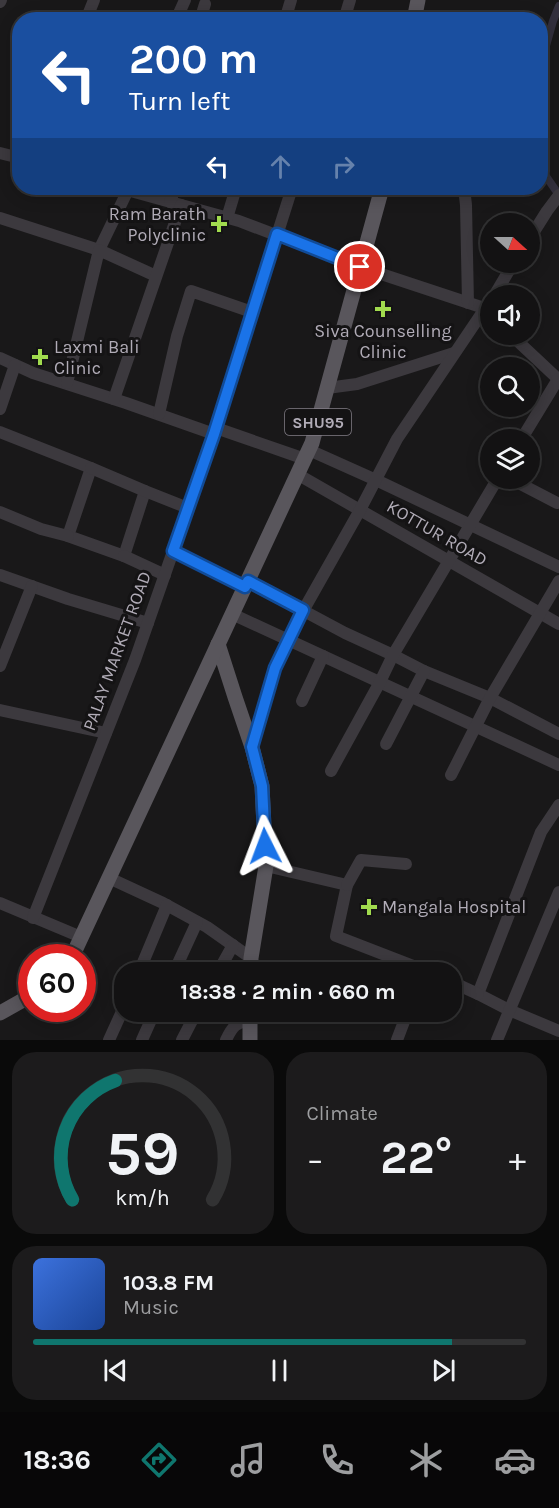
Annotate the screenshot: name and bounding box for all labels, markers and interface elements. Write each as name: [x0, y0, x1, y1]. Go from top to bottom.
text: 200 m: [129, 34, 258, 84]
icon: left: [30, 36, 108, 114]
text: Turn left: [129, 85, 230, 117]
icon: left: [201, 150, 234, 183]
icon: ahead: [264, 150, 297, 183]
icon: right: [327, 150, 360, 183]
place label: Ram Barath Polyclinic: [109, 203, 206, 246]
north arrow: [480, 213, 540, 273]
map controls: [480, 213, 540, 489]
marker: Ram Barath Polyclinic: [210, 215, 228, 233]
pin: [334, 241, 385, 292]
icon: arrive: [343, 250, 376, 283]
button: sound: [480, 285, 540, 345]
marker: Siva Counselling Clinic: [374, 300, 392, 318]
place label: Siva Counselling Clinic: [314, 320, 452, 363]
place label: Laxmi Bali Clinic: [54, 336, 140, 379]
marker: Laxmi Bali Clinic: [31, 348, 49, 366]
button: search: [480, 357, 540, 417]
road number: SHU95: [285, 409, 351, 435]
button: layers: [480, 429, 540, 489]
street label: KOTTUR ROAD: [383, 495, 491, 571]
street label: PALAY MARKET ROAD: [78, 568, 156, 734]
position arrow: [233, 814, 297, 878]
place label: Mangala Hospital: [382, 896, 526, 918]
marker: Mangala Hospital: [360, 898, 378, 916]
speed limit sign: 60: [18, 944, 96, 1022]
text: 18:38 · 2 min · 660 m: [180, 979, 396, 1005]
text: Climate: [307, 1102, 378, 1125]
text: 59: [106, 1117, 180, 1190]
text: 22°: [380, 1132, 452, 1184]
text: −: [307, 1140, 324, 1178]
text: +: [509, 1140, 526, 1178]
text: km/h: [116, 1185, 170, 1210]
text: 103.8 FM: [123, 1270, 214, 1296]
text: Music: [123, 1296, 179, 1319]
icon: previous: [99, 1354, 132, 1387]
icon: pause: [263, 1354, 296, 1387]
icon: next: [427, 1354, 460, 1387]
icon: directions: [138, 1439, 180, 1481]
icon: music: [227, 1439, 269, 1481]
icon: phone: [316, 1439, 358, 1481]
icon: climate: [405, 1439, 447, 1481]
icon: car: [494, 1439, 536, 1481]
text: 18:36: [23, 1444, 91, 1476]

